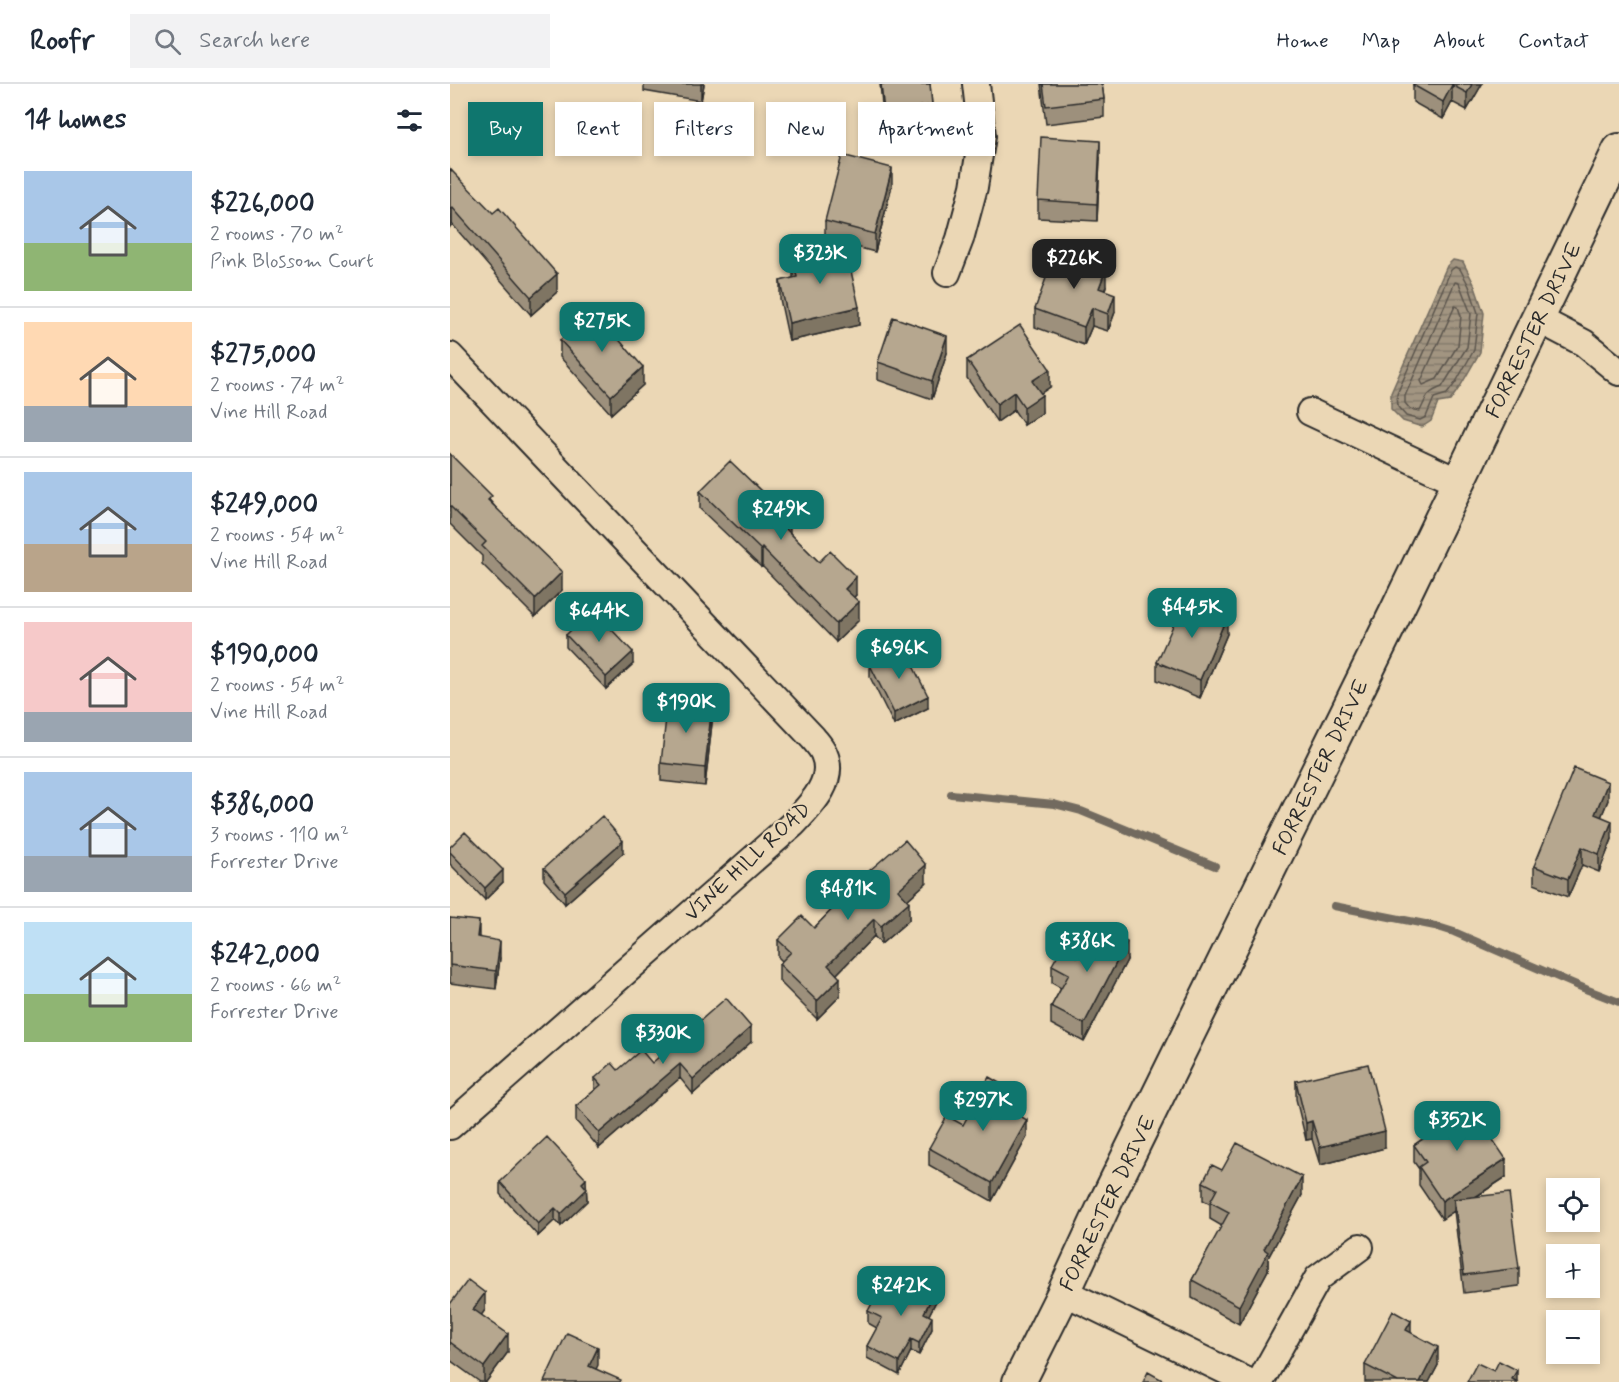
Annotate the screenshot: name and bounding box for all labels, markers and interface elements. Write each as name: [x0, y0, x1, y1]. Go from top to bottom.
search box: [130, 14, 550, 68]
text: Roofr: [30, 23, 94, 60]
icon: search: [151, 25, 184, 58]
text: Search here: [199, 27, 310, 55]
text: Home: [1277, 27, 1329, 55]
text: Map: [1362, 27, 1400, 55]
text: About: [1433, 27, 1485, 55]
text: Contact: [1518, 27, 1589, 55]
chip: Buy: [468, 102, 543, 156]
chip: Rent: [555, 102, 642, 156]
chip: Filters: [654, 102, 754, 156]
chip: New: [766, 102, 846, 156]
chip: Apartment: [858, 102, 995, 156]
text: 14 homes: [24, 103, 126, 137]
icon: filters: [393, 104, 426, 137]
text: $226,000: [210, 187, 315, 221]
icon: home: [72, 195, 144, 267]
text: 2 rooms · 70 m²: [210, 221, 344, 248]
pin: $323K: [778, 234, 862, 285]
street label: FORRESTER DRIVE: [1479, 238, 1589, 423]
pin: $226K: [1032, 239, 1116, 290]
text: $323K: [793, 240, 847, 267]
text: $226K: [1046, 245, 1102, 272]
text: Pink Blossom Court: [210, 248, 374, 275]
pin: $275K: [560, 302, 644, 353]
text: $275K: [574, 308, 630, 335]
text: $275,000: [210, 338, 316, 372]
icon: home: [72, 346, 144, 418]
text: 2 rooms · 74 m²: [210, 372, 344, 399]
text: Vine Hill Road: [210, 399, 327, 426]
text: $249,000: [210, 488, 318, 522]
pin: $249K: [739, 490, 823, 541]
icon: home: [72, 496, 144, 568]
text: $249K: [752, 496, 810, 523]
text: 2 rooms · 54 m²: [210, 522, 344, 549]
text: Vine Hill Road: [210, 549, 327, 576]
pin: $445K: [1150, 588, 1234, 639]
pin: $644K: [557, 592, 641, 643]
text: $445K: [1162, 594, 1222, 621]
text: $644K: [569, 598, 629, 625]
pin: $696K: [857, 629, 941, 680]
text: $696K: [870, 635, 928, 662]
text: $190,000: [210, 638, 319, 672]
icon: home: [72, 646, 144, 718]
text: 2 rooms · 54 m²: [210, 672, 344, 699]
street label: FORRESTER DRIVE: [1266, 675, 1376, 860]
pin: $190K: [644, 683, 728, 734]
text: $190K: [657, 689, 715, 716]
text: Vine Hill Road: [210, 699, 327, 726]
text: $386,000: [210, 788, 314, 822]
icon: home: [72, 796, 144, 868]
street label: VINE HILL ROAD: [678, 796, 817, 928]
text: 3 rooms · 110 m²: [210, 822, 349, 849]
text: Forrester Drive: [210, 849, 338, 876]
pin: $481K: [806, 870, 890, 921]
text: $481K: [820, 876, 876, 903]
pin: $386K: [1045, 922, 1129, 973]
text: $386K: [1059, 928, 1115, 955]
text: $242,000: [210, 938, 320, 972]
icon: home: [72, 946, 144, 1018]
text: 2 rooms · 66 m²: [210, 972, 341, 999]
text: Forrester Drive: [210, 999, 338, 1026]
pin: $330K: [621, 1014, 705, 1065]
text: $330K: [635, 1020, 691, 1047]
pin: $297K: [941, 1081, 1025, 1132]
text: $297K: [954, 1087, 1012, 1114]
pin: $352K: [1415, 1101, 1499, 1152]
text: $352K: [1428, 1107, 1486, 1134]
street label: FORRESTER DRIVE: [1053, 1111, 1163, 1296]
map controls: [1546, 1178, 1600, 1364]
button: locate: [1546, 1178, 1600, 1232]
button: +: [1546, 1244, 1600, 1298]
pin: $242K: [859, 1266, 943, 1317]
text: $242K: [871, 1272, 931, 1299]
button: −: [1546, 1310, 1600, 1364]

